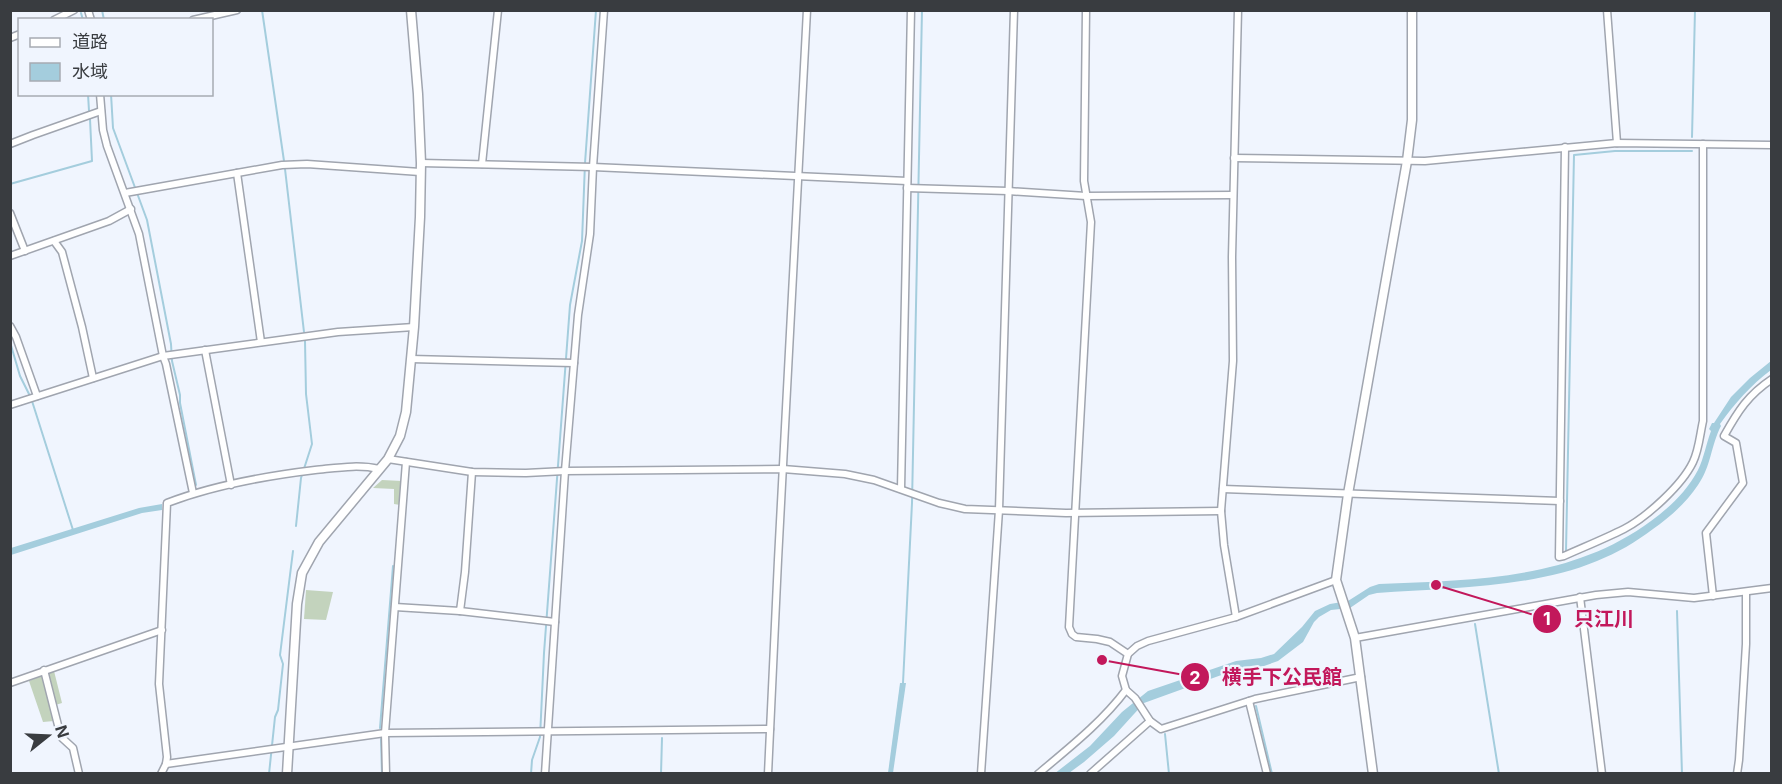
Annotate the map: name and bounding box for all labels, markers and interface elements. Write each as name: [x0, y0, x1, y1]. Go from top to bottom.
legend: [18, 18, 213, 96]
text: 道路: [72, 31, 108, 52]
text: 水域: [72, 61, 108, 82]
callout: 只江川: [1532, 600, 1646, 638]
text: 只江川: [1574, 607, 1634, 631]
text: 1: [1543, 608, 1551, 629]
callout: 横手下公民館: [1180, 658, 1354, 696]
text: 横手下公民館: [1222, 665, 1342, 689]
text: 2: [1189, 667, 1201, 688]
north arrow: [18, 706, 78, 766]
text: N: [51, 722, 74, 740]

